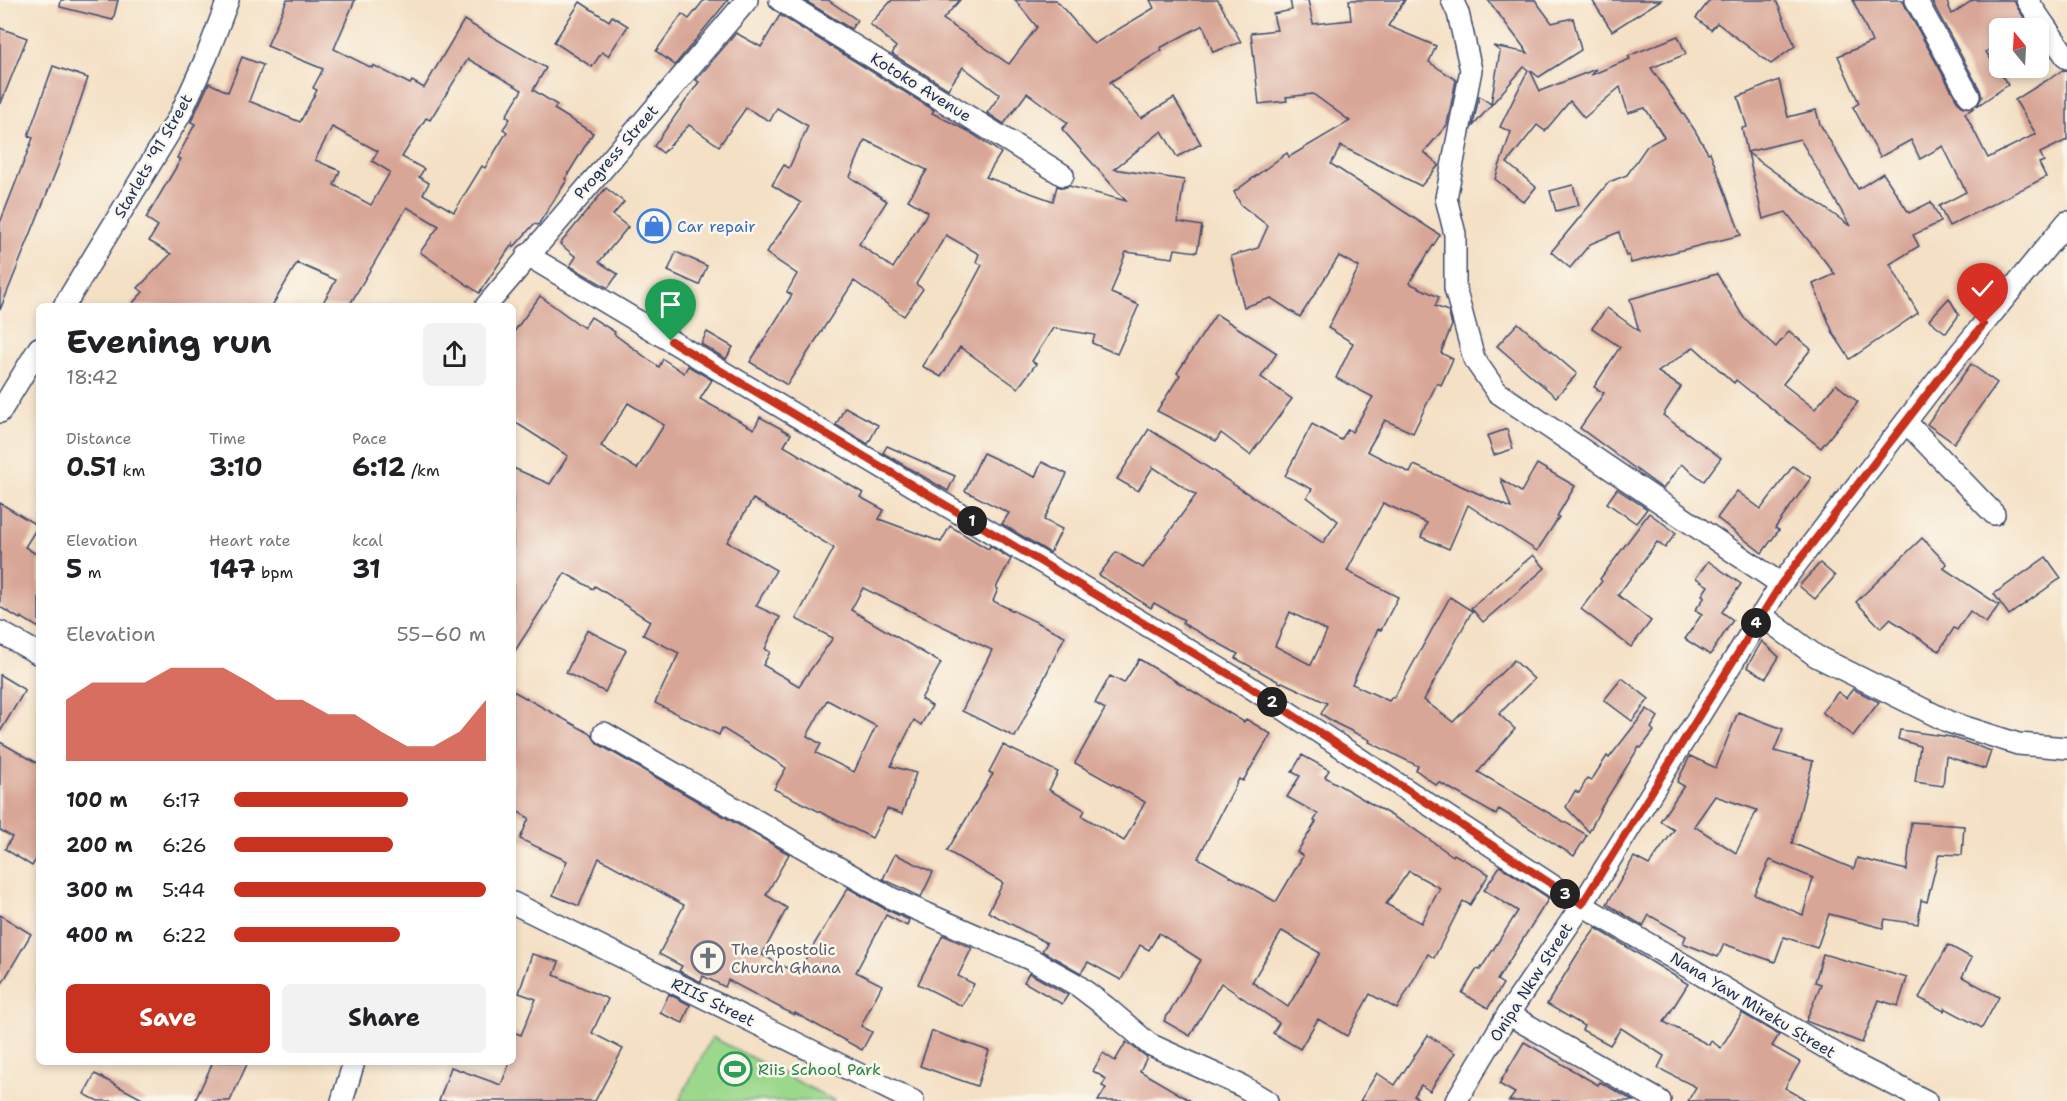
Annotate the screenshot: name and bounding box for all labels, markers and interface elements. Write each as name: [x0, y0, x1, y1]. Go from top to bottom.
north arrow: [1989, 18, 2049, 78]
map controls: [1989, 18, 2049, 78]
street label: Kotoko Avenue: [867, 48, 975, 126]
street label: Starlets '91 Street: [109, 90, 197, 222]
street label: Progress Street: [569, 100, 663, 204]
shop icon: Car repair: [636, 208, 672, 244]
place label: Car repair: [677, 216, 756, 237]
pin: [1957, 263, 2008, 325]
icon: check: [1966, 272, 1999, 305]
pin: [645, 279, 696, 341]
icon: arrive: [654, 288, 687, 321]
text: Evening run: [66, 319, 272, 364]
button: share: [423, 323, 486, 386]
text: 18:42: [66, 364, 118, 390]
text: Distance: [66, 428, 132, 449]
text: Time: [209, 428, 246, 449]
text: Pace: [352, 428, 387, 449]
text: 0.51: [66, 449, 117, 484]
text: 3:10: [209, 449, 263, 484]
text: 6:12: [352, 449, 406, 484]
text: km: [117, 460, 145, 481]
text: /km: [406, 460, 440, 481]
pin: 1: [957, 506, 987, 536]
text: 1: [968, 510, 976, 531]
text: Elevation: [66, 530, 138, 551]
text: Heart rate: [209, 530, 291, 551]
text: kcal: [352, 530, 383, 551]
text: 5: [66, 551, 82, 586]
text: 147: [209, 551, 256, 586]
text: 31: [352, 551, 381, 586]
text: m: [82, 562, 102, 583]
text: bpm: [256, 562, 293, 583]
pin: 4: [1741, 608, 1771, 638]
text: 4: [1750, 612, 1762, 633]
text: Elevation: [66, 621, 156, 647]
text: 55–60 m: [397, 621, 486, 647]
pin: 2: [1257, 687, 1287, 717]
text: 2: [1266, 691, 1278, 712]
text: 100 m: [66, 787, 128, 813]
text: 6:17: [162, 787, 201, 813]
text: 200 m: [66, 832, 133, 858]
text: 6:26: [162, 832, 207, 858]
text: 300 m: [66, 877, 133, 903]
text: 5:44: [162, 877, 205, 903]
pin: 3: [1550, 879, 1580, 909]
text: 3: [1559, 883, 1571, 904]
street label: Onipa Nkw Street: [1485, 919, 1577, 1045]
text: 400 m: [66, 922, 133, 948]
text: 6:22: [162, 922, 207, 948]
place label: The Apostolic Church Ghana: [731, 939, 841, 978]
church icon: The Apostolic Church Ghana: [690, 940, 726, 976]
street label: Nana Yaw Mireku Street: [1666, 947, 1840, 1063]
street label: RIIS Street: [668, 973, 758, 1031]
button: Save: [66, 984, 270, 1053]
button: Share: [282, 984, 486, 1053]
sports icon: Riis School Park: [717, 1051, 753, 1087]
place label: Riis School Park: [758, 1059, 881, 1080]

